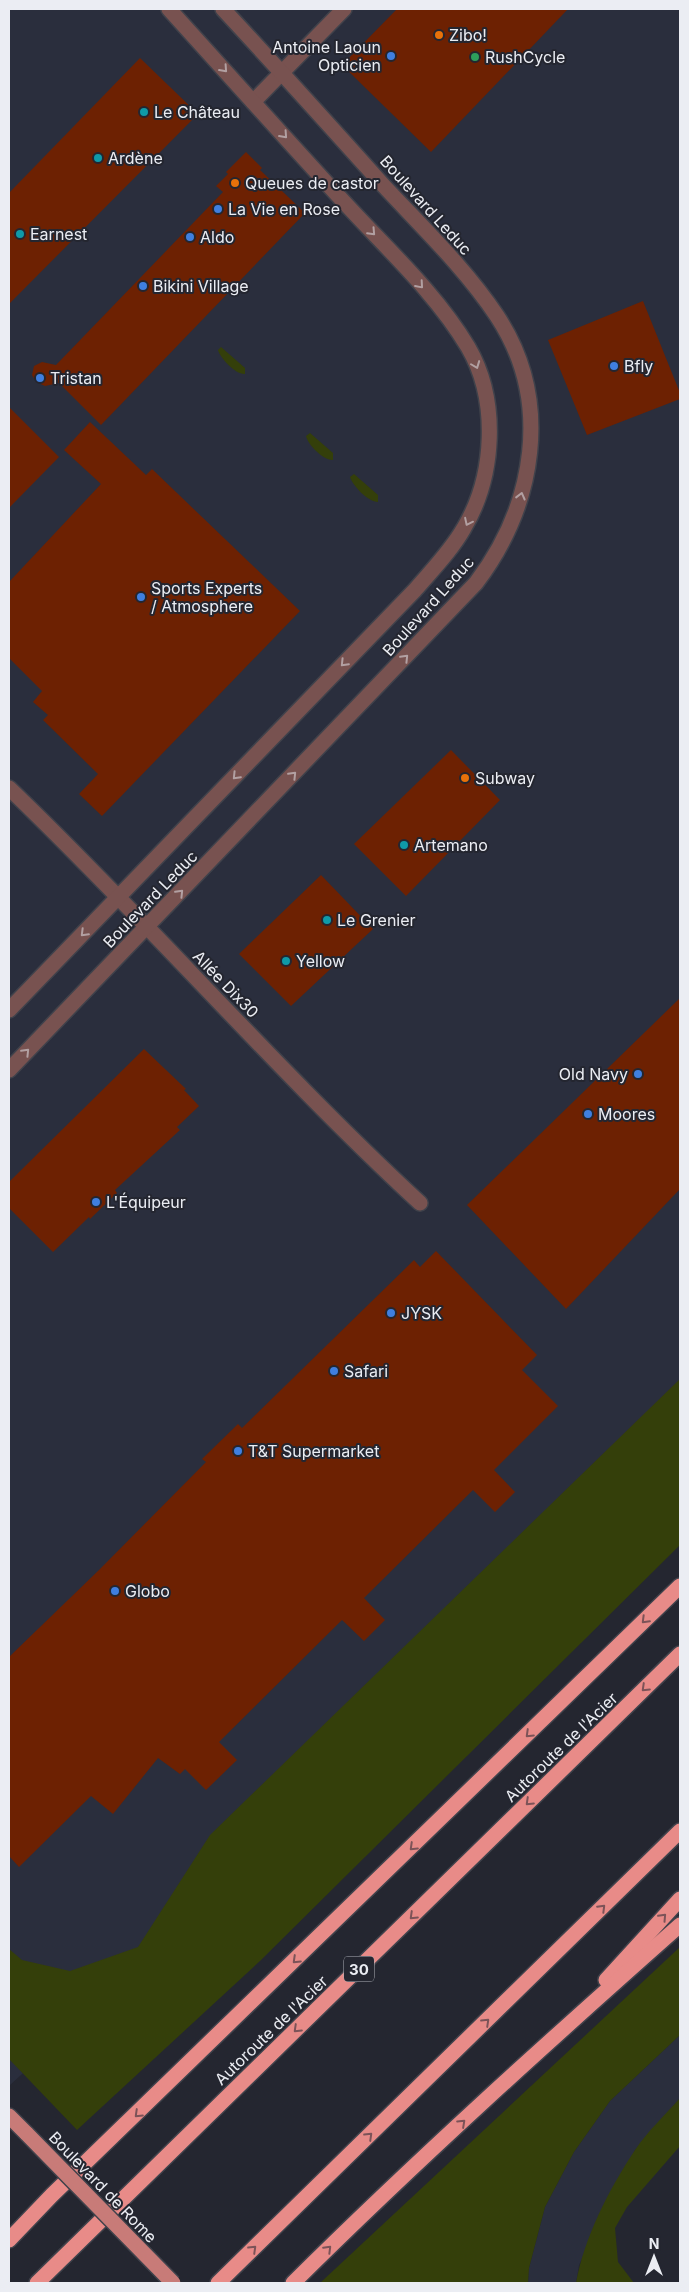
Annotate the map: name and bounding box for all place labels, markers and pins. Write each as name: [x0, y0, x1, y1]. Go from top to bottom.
place label: Zibo!: [449, 25, 487, 45]
marker: Zibo!: [433, 29, 445, 41]
place label: Antoine Laoun Opticien: [272, 37, 381, 75]
place label: RushCycle: [485, 47, 565, 67]
marker: Antoine Laoun Opticien: [385, 50, 397, 62]
marker: RushCycle: [469, 51, 481, 63]
place label: Le Château: [154, 102, 240, 122]
marker: Le Château: [138, 106, 150, 118]
place label: Ardène: [108, 148, 163, 168]
marker: Ardène: [92, 152, 104, 164]
place label: Queues de castor: [245, 173, 379, 193]
marker: Queues de castor: [229, 177, 241, 189]
place label: La Vie en Rose: [228, 199, 340, 219]
marker: La Vie en Rose: [212, 203, 224, 215]
place label: Earnest: [30, 224, 87, 244]
place label: Aldo: [200, 227, 234, 247]
marker: Earnest: [14, 228, 26, 240]
marker: Aldo: [184, 231, 196, 243]
place label: Bikini Village: [153, 276, 249, 296]
marker: Bikini Village: [137, 280, 149, 292]
place label: Bfly: [624, 356, 653, 376]
marker: Bfly: [608, 360, 620, 372]
place label: Tristan: [50, 368, 102, 388]
marker: Tristan: [34, 372, 46, 384]
place label: Sports Experts / Atmosphere: [151, 578, 262, 616]
marker: Sports Experts / Atmosphere: [135, 591, 147, 603]
place label: Subway: [475, 768, 535, 788]
marker: Subway: [459, 772, 471, 784]
place label: Artemano: [414, 835, 488, 855]
marker: Artemano: [398, 839, 410, 851]
place label: Le Grenier: [337, 910, 416, 930]
marker: Le Grenier: [321, 914, 333, 926]
place label: Yellow: [296, 951, 345, 971]
marker: Yellow: [280, 955, 292, 967]
place label: Old Navy: [559, 1064, 628, 1084]
marker: Old Navy: [632, 1068, 644, 1080]
place label: Moores: [598, 1104, 655, 1124]
marker: Moores: [582, 1108, 594, 1120]
place label: L'Équipeur: [106, 1192, 186, 1212]
marker: L'Équipeur: [90, 1196, 102, 1208]
place label: JYSK: [401, 1303, 442, 1323]
marker: JYSK: [385, 1307, 397, 1319]
place label: Safari: [344, 1361, 388, 1381]
marker: Safari: [328, 1365, 340, 1377]
place label: T&T Supermarket: [248, 1441, 379, 1461]
marker: T&T Supermarket: [232, 1445, 244, 1457]
place label: Globo: [125, 1581, 170, 1601]
marker: Globo: [109, 1585, 121, 1597]

